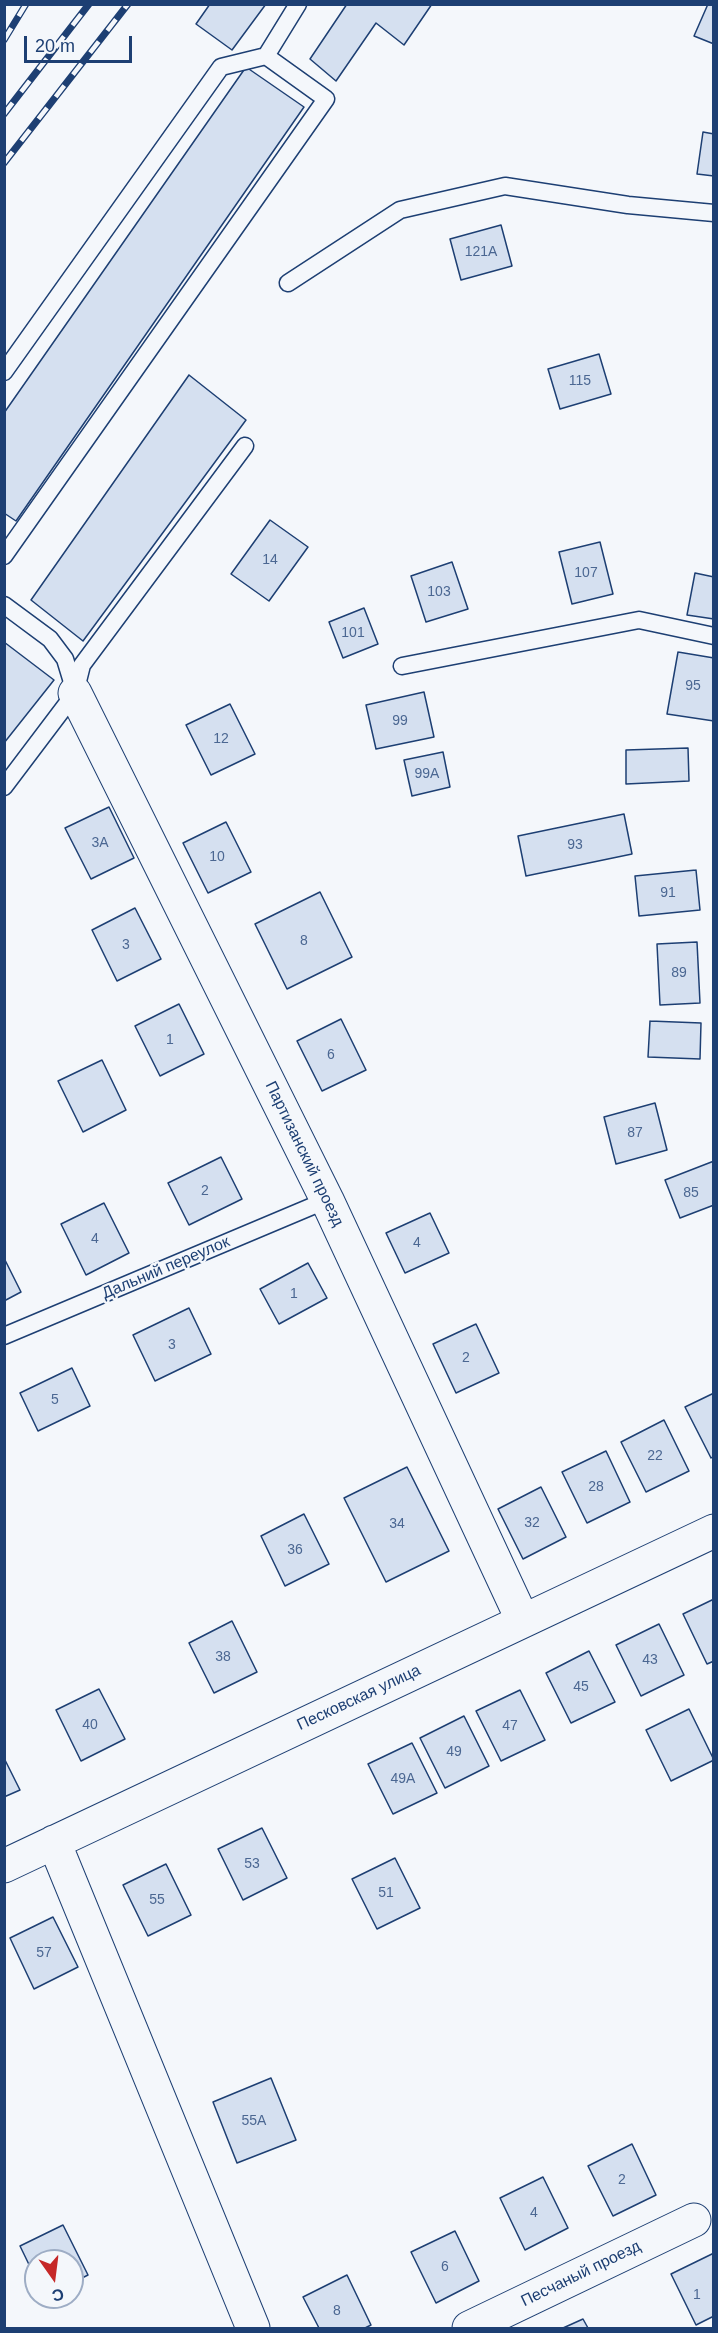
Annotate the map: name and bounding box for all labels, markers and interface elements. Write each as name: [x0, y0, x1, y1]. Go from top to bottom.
scale bar: [27, 24, 135, 62]
text: 20 m: [35, 36, 75, 56]
house number: 121А: [465, 244, 497, 260]
house number: 115: [569, 373, 591, 389]
house number: 14: [262, 552, 278, 568]
house number: 107: [574, 565, 598, 581]
house number: 103: [427, 584, 451, 600]
house number: 101: [341, 625, 365, 641]
house number: 95: [685, 678, 701, 694]
house number: 99: [392, 713, 408, 729]
house number: 12: [213, 731, 229, 747]
house number: 99А: [415, 766, 439, 782]
house number: 3А: [91, 835, 109, 851]
house number: 93: [567, 837, 583, 853]
house number: 10: [209, 849, 225, 865]
house number: 91: [660, 885, 676, 901]
house number: 8: [300, 933, 308, 949]
house number: 3: [122, 937, 130, 953]
house number: 89: [671, 965, 687, 981]
house number: 1: [166, 1032, 174, 1048]
house number: 6: [327, 1047, 335, 1063]
street label: Партизанский проезд: [261, 1078, 347, 1230]
house number: 87: [627, 1125, 643, 1141]
house number: 2: [201, 1183, 209, 1199]
house number: 85: [683, 1185, 699, 1201]
house number: 4: [91, 1231, 99, 1247]
street label: Дальний переулок: [99, 1232, 233, 1304]
house number: 4: [413, 1235, 421, 1251]
house number: 1: [290, 1286, 298, 1302]
house number: 3: [168, 1337, 176, 1353]
house number: 2: [462, 1350, 470, 1366]
house number: 5: [51, 1392, 59, 1408]
house number: 22: [647, 1448, 663, 1464]
house number: 28: [588, 1479, 604, 1495]
house number: 32: [524, 1515, 540, 1531]
house number: 34: [389, 1516, 405, 1532]
house number: 36: [287, 1542, 303, 1558]
house number: 38: [215, 1649, 231, 1665]
house number: 43: [642, 1652, 658, 1668]
street label: Песковская улица: [294, 1661, 424, 1735]
house number: 45: [573, 1679, 589, 1695]
house number: 40: [82, 1717, 98, 1733]
house number: 47: [502, 1718, 518, 1734]
house number: 49: [446, 1744, 462, 1760]
house number: 49А: [391, 1771, 415, 1787]
house number: 53: [244, 1856, 260, 1872]
house number: 51: [378, 1885, 394, 1901]
house number: 55: [149, 1892, 165, 1908]
house number: 57: [36, 1945, 52, 1961]
house number: 55А: [242, 2113, 266, 2129]
house number: 2: [618, 2172, 626, 2188]
house number: 4: [530, 2205, 538, 2221]
street label: Песчаный проезд: [518, 2237, 644, 2311]
north arrow: [24, 2249, 84, 2309]
house number: 6: [441, 2259, 449, 2275]
text: С: [50, 2285, 66, 2305]
house number: 1: [693, 2287, 701, 2303]
house number: 8: [333, 2303, 341, 2319]

